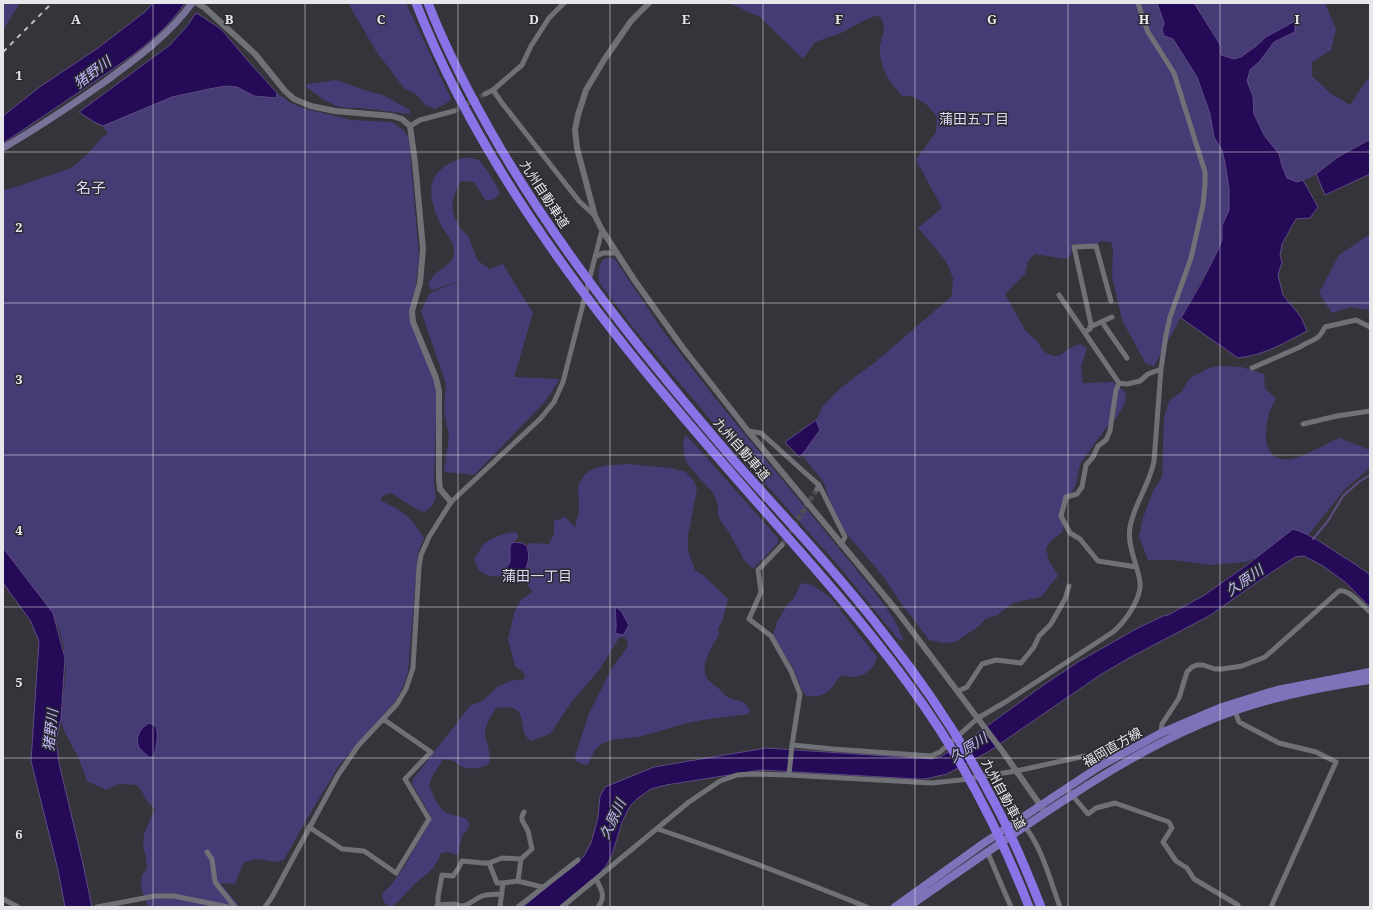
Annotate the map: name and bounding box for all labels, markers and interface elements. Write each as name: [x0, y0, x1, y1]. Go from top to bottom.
text: A: [71, 10, 81, 28]
text: B: [225, 10, 234, 28]
text: C: [377, 10, 386, 28]
text: D: [529, 10, 539, 28]
text: E: [682, 10, 691, 28]
text: F: [835, 10, 843, 28]
text: G: [987, 10, 997, 28]
text: H: [1139, 10, 1150, 28]
text: I: [1294, 10, 1300, 28]
water label: 猪野川: [70, 51, 116, 92]
text: 1: [15, 66, 23, 84]
district label: 蒲田五丁目: [939, 109, 1009, 128]
street label: 九州自動車道: [516, 156, 574, 232]
district label: 名子: [76, 177, 106, 197]
text: 2: [15, 218, 23, 236]
text: 3: [15, 370, 23, 388]
street label: 九州自動車道: [710, 414, 774, 484]
text: 4: [15, 521, 23, 539]
water label: 久原川: [1221, 559, 1268, 600]
district label: 蒲田一丁目: [502, 566, 572, 585]
text: 5: [15, 673, 23, 691]
water label: 猪野川: [38, 706, 62, 752]
street label: 福岡直方線: [1079, 723, 1145, 771]
water label: 久原川: [945, 727, 993, 766]
street label: 九州自動車道: [978, 755, 1030, 833]
water label: 久原川: [595, 794, 630, 842]
text: 6: [15, 825, 23, 843]

